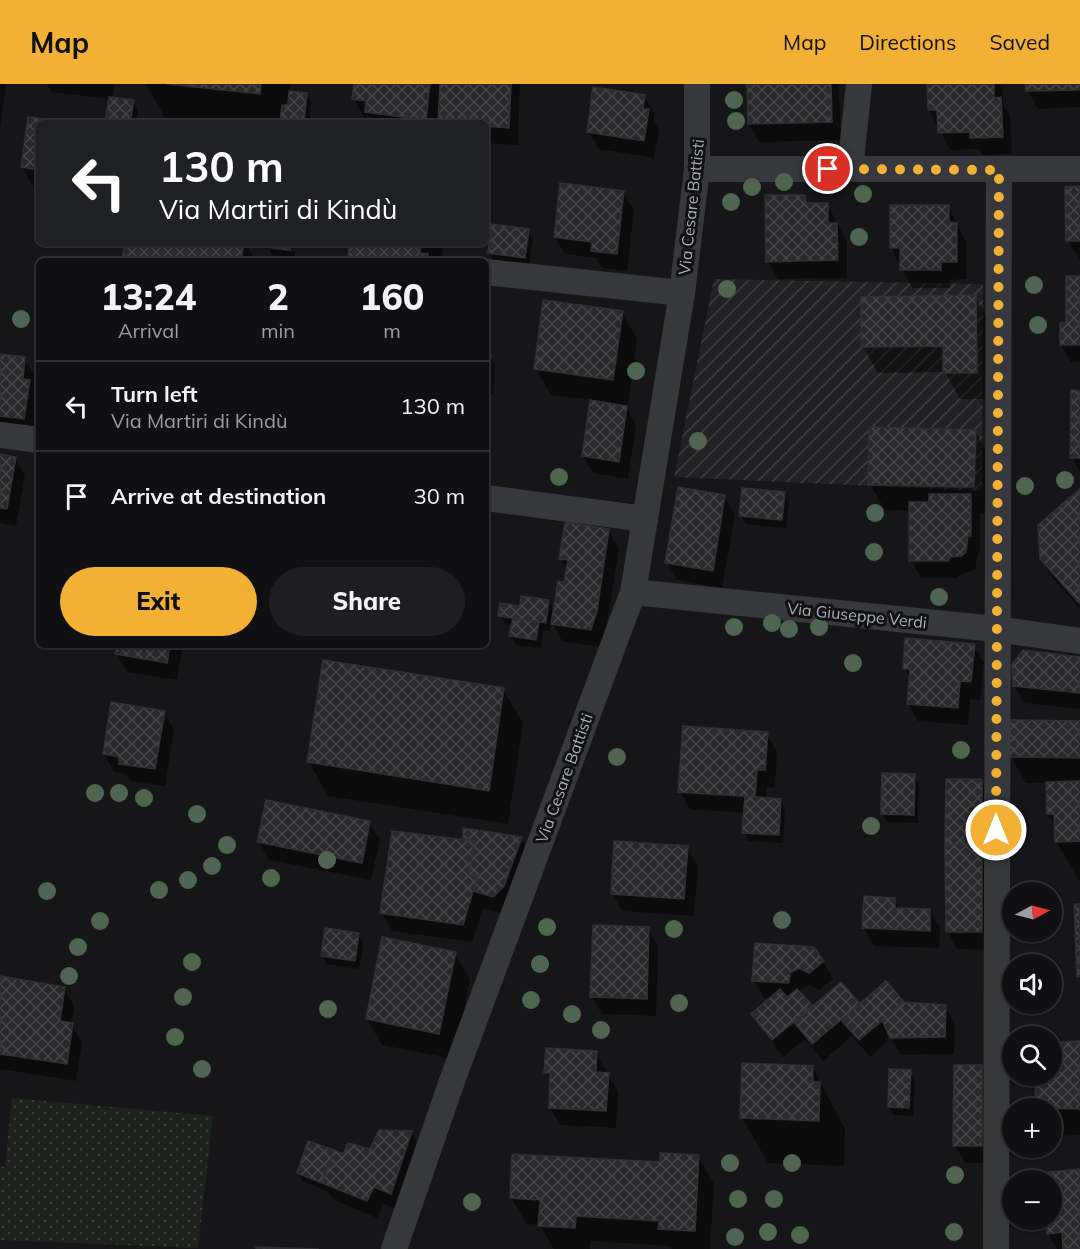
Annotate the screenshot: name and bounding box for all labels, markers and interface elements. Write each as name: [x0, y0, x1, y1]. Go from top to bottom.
text: Map: [30, 25, 89, 60]
text: Map: [783, 29, 826, 55]
text: Directions: [859, 29, 956, 55]
text: Saved: [989, 29, 1050, 55]
street label: Via Cesare Battisti: [674, 138, 708, 276]
text: 130 m: [159, 140, 284, 193]
pin: [802, 143, 853, 194]
icon: left: [60, 144, 138, 222]
icon: arrive: [811, 152, 844, 185]
text: Via Martiri di Kindù: [159, 192, 397, 226]
text: 13:24: [101, 274, 196, 319]
text: 2: [267, 274, 289, 319]
text: 160: [360, 274, 424, 319]
text: Arrival: [118, 318, 179, 343]
text: min: [261, 318, 295, 343]
text: m: [383, 318, 401, 343]
text: Turn left: [111, 380, 198, 408]
icon: left: [60, 390, 93, 423]
text: 130 m: [400, 392, 465, 420]
text: Via Martiri di Kindù: [111, 408, 288, 433]
icon: arrive: [60, 480, 93, 513]
text: Arrive at destination: [111, 482, 326, 510]
text: 30 m: [414, 482, 465, 510]
button: Exit: [60, 567, 257, 636]
button: Share: [269, 567, 465, 636]
street label: Via Giuseppe Verdi: [786, 598, 928, 632]
street label: Via Cesare Battisti: [531, 710, 597, 846]
position arrow: [964, 798, 1028, 862]
north arrow: [1002, 882, 1062, 942]
map controls: [1002, 882, 1062, 1230]
button: sound: [1002, 954, 1062, 1014]
button: search: [1002, 1026, 1062, 1086]
button: +: [1002, 1098, 1062, 1158]
button: −: [1002, 1170, 1062, 1230]

